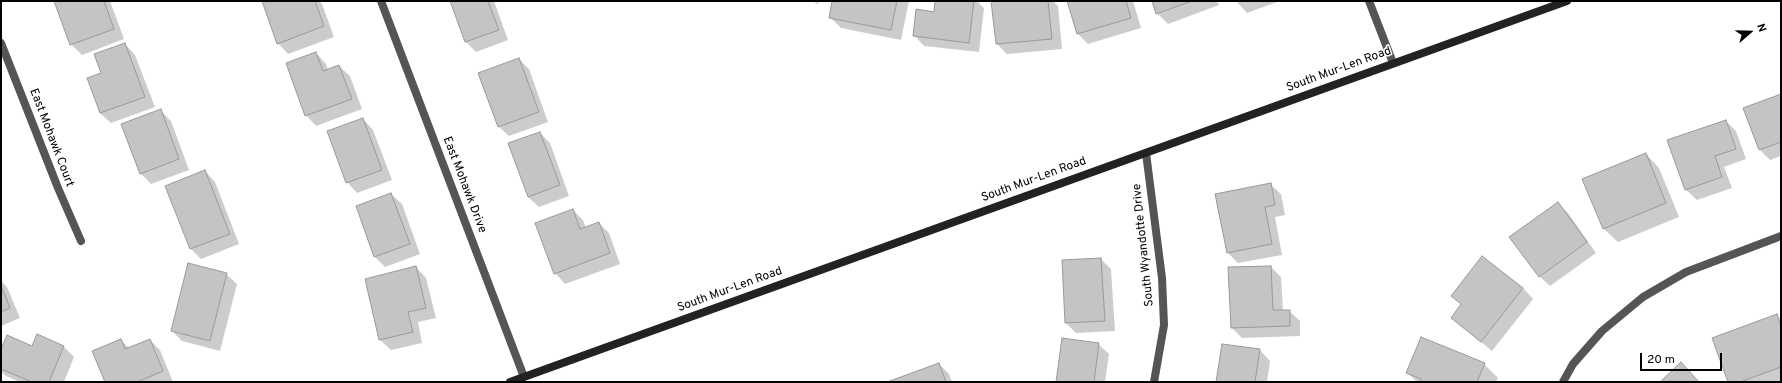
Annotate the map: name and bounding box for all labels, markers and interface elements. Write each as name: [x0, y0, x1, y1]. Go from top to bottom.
north arrow: [1730, 12, 1770, 52]
text: N: [1753, 22, 1769, 34]
street label: South Mur-Len Road: [1285, 44, 1393, 96]
street label: East Mohawk Court: [26, 87, 76, 189]
street label: East Mohawk Drive: [439, 135, 489, 235]
street label: South Mur-Len Road: [980, 154, 1088, 206]
street label: South Wyandotte Drive: [1130, 183, 1158, 307]
street label: South Mur-Len Road: [676, 264, 784, 316]
scale bar: [1642, 345, 1724, 371]
text: 20 m: [1647, 352, 1675, 368]

